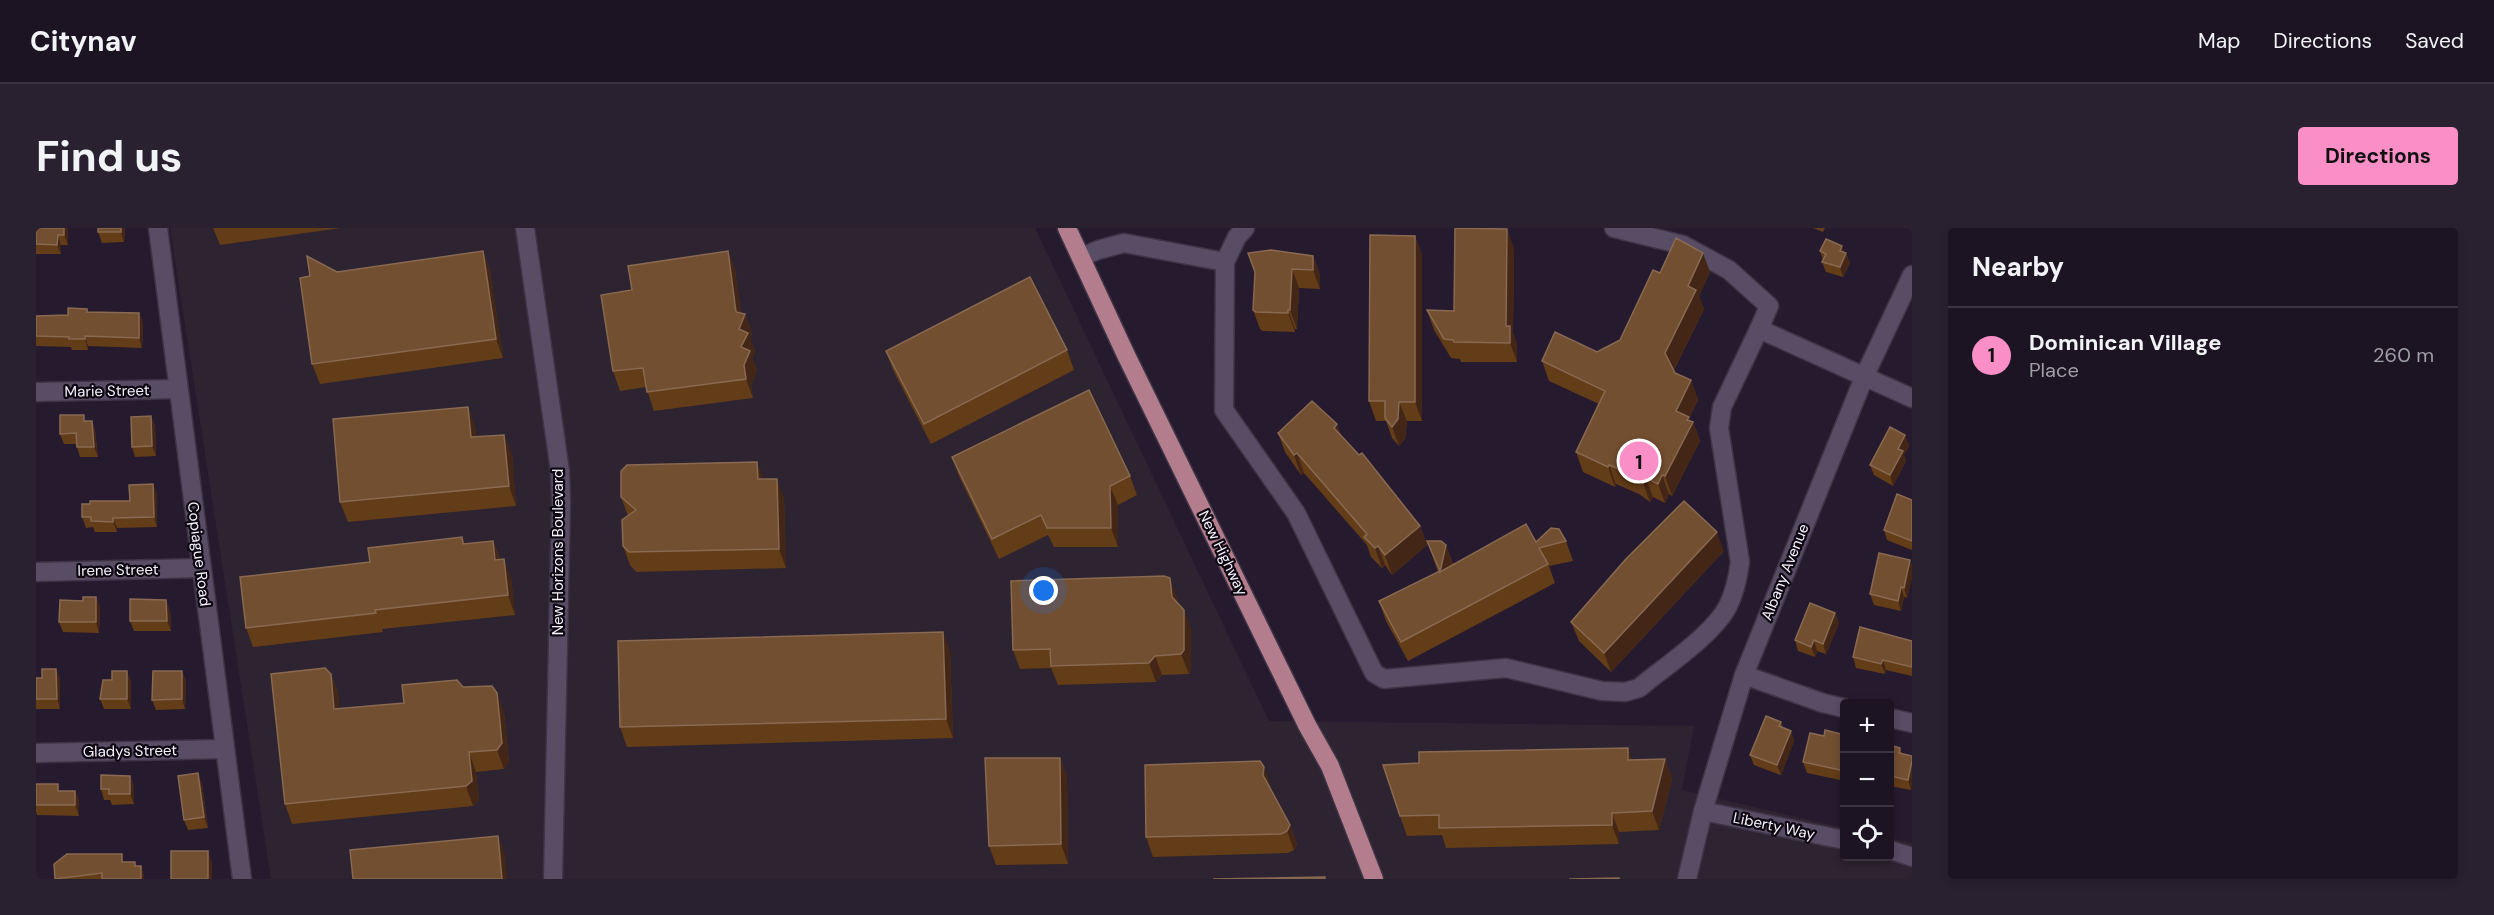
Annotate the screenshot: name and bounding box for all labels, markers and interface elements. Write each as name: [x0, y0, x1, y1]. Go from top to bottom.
text: Citynav: [30, 23, 136, 60]
text: Map: [2198, 27, 2240, 55]
text: Directions: [2273, 27, 2372, 55]
text: Saved: [2405, 27, 2464, 55]
button: Directions: [2298, 127, 2458, 185]
text: Find us: [36, 129, 182, 184]
text: Nearby: [1972, 250, 2064, 284]
text: Dominican Village: [2029, 328, 2221, 357]
text: 1: [1988, 342, 1995, 368]
text: 260 m: [2373, 342, 2434, 368]
text: Place: [2029, 357, 2079, 383]
street label: Marie Street: [64, 380, 150, 402]
pin: 1: [1620, 438, 1658, 484]
street label: New Horizons Boulevard: [548, 469, 568, 635]
street label: Copiague Road: [183, 501, 215, 607]
street label: New Highway: [1194, 507, 1253, 599]
street label: Albany Avenue: [1757, 521, 1813, 623]
street label: Irene Street: [77, 559, 159, 581]
your location: [1029, 576, 1058, 605]
map controls: [1840, 699, 1894, 861]
button: +: [1840, 699, 1894, 753]
street label: Gladys Street: [83, 740, 177, 762]
button: −: [1840, 753, 1894, 807]
button: locate: [1840, 807, 1894, 861]
street label: Liberty Way: [1731, 808, 1817, 845]

